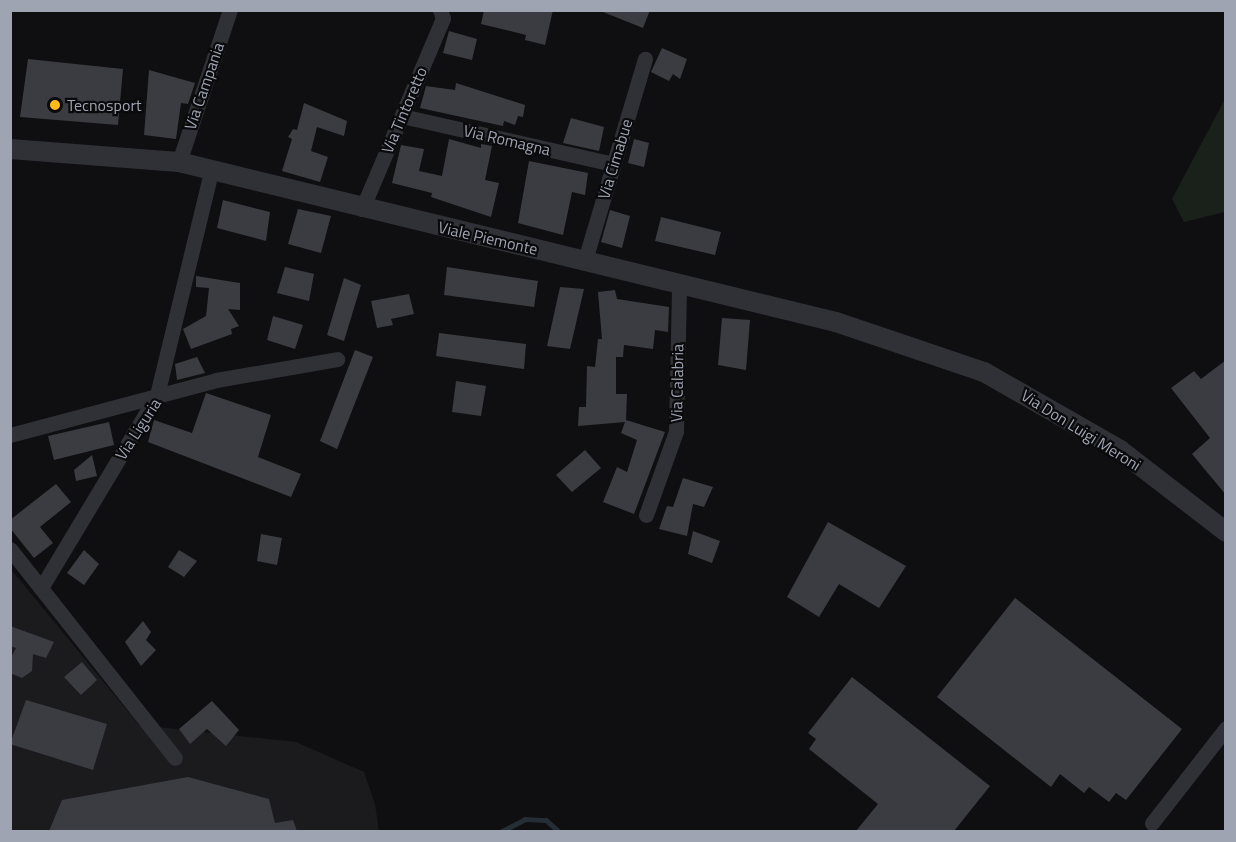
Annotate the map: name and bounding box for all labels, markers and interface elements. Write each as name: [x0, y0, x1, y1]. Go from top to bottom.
street label: Via Campania: [180, 40, 228, 132]
street label: Via Tintoretto: [377, 64, 431, 156]
place label: Tecnosport: [67, 95, 142, 115]
marker: Tecnosport: [48, 98, 62, 112]
street label: Via Cimabue: [594, 117, 636, 201]
street label: Via Romagna: [462, 121, 552, 159]
street label: Viale Piemonte: [437, 217, 539, 259]
street label: Via Calabria: [667, 344, 687, 422]
street label: Via Don Luigi Meroni: [1018, 385, 1144, 475]
street label: Via Liguria: [111, 395, 165, 463]

